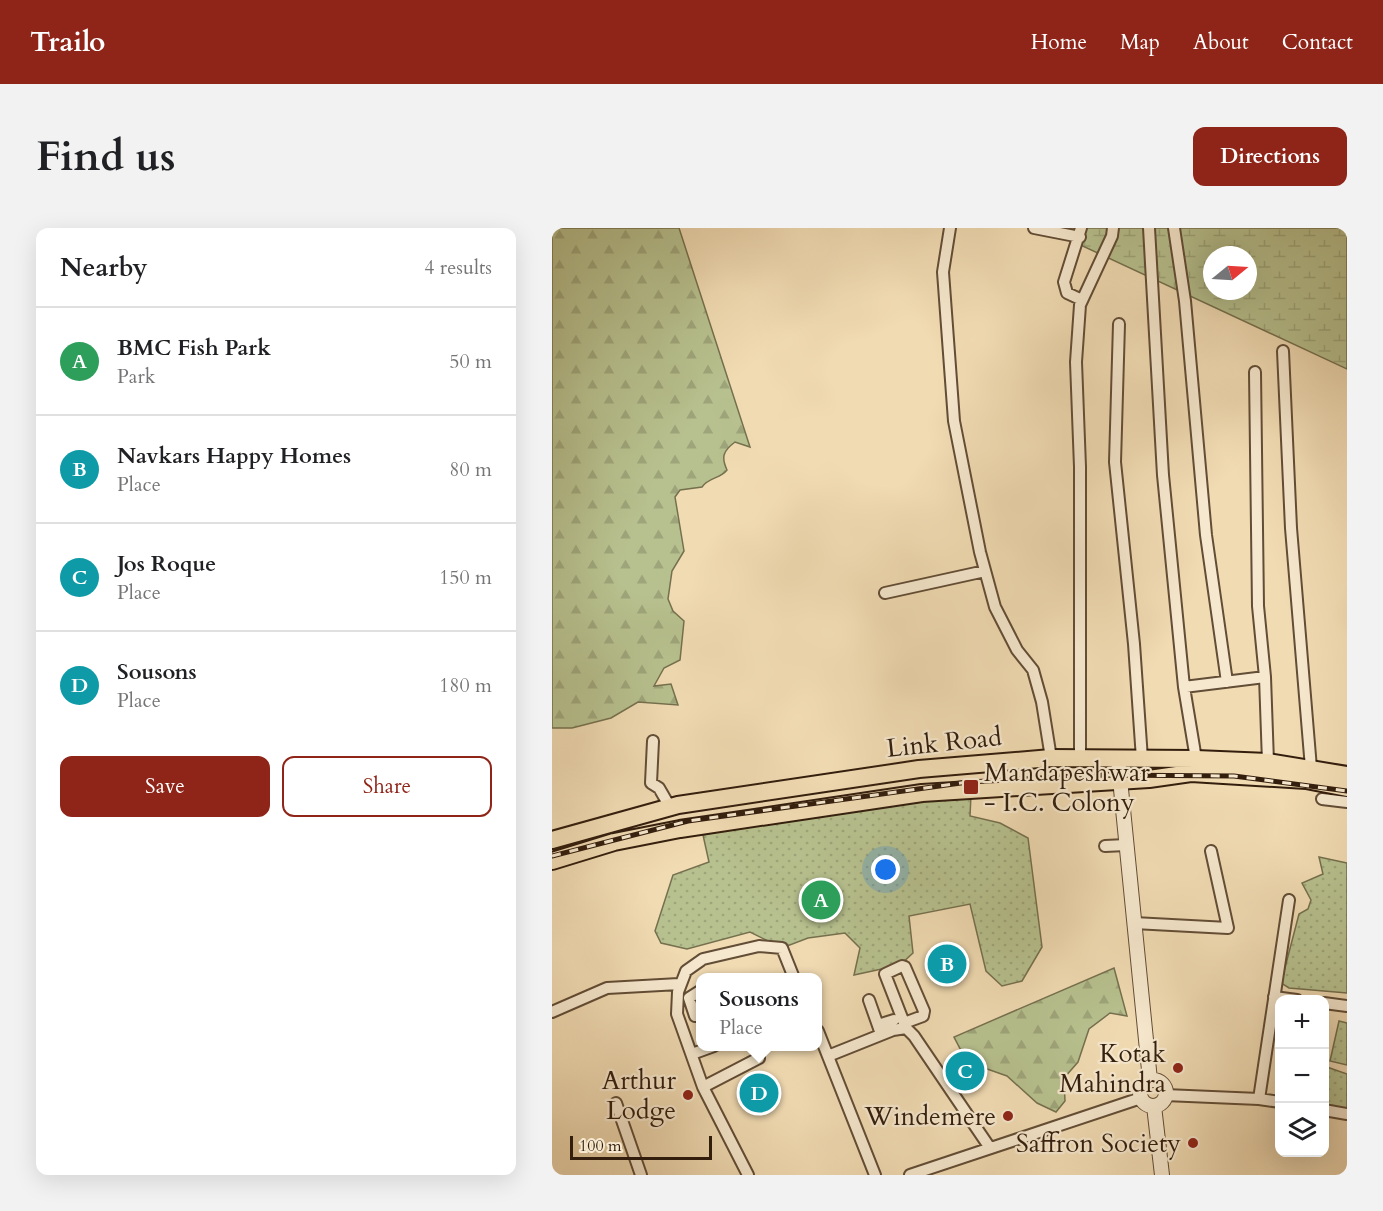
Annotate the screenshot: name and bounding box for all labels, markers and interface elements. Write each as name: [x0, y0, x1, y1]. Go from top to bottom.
text: Trailo: [30, 23, 105, 61]
text: Home: [1031, 28, 1087, 57]
text: Map: [1120, 28, 1160, 57]
text: About: [1193, 28, 1249, 57]
text: Contact: [1282, 28, 1353, 57]
button: Directions: [1193, 127, 1347, 186]
text: Find us: [36, 128, 176, 185]
north arrow: [1203, 246, 1257, 300]
text: Nearby: [60, 250, 148, 285]
text: 4 results: [424, 254, 492, 281]
text: BMC Fish Park: [117, 333, 271, 363]
text: A: [72, 348, 87, 375]
text: 50 m: [449, 348, 492, 375]
text: Park: [117, 363, 155, 390]
text: Navkars Happy Homes: [117, 441, 351, 471]
text: B: [72, 456, 87, 483]
text: 80 m: [449, 456, 492, 483]
text: Place: [117, 471, 161, 498]
text: Jos Roque: [117, 549, 216, 579]
text: C: [72, 564, 87, 591]
text: 150 m: [439, 564, 492, 591]
text: Place: [117, 579, 161, 606]
text: Sousons: [117, 657, 197, 687]
text: D: [71, 672, 88, 699]
text: 180 m: [439, 672, 492, 699]
text: Place: [117, 687, 161, 714]
street label: Link Road: [885, 719, 1004, 766]
place label: Mandapeshwar - I.C. Colony: [984, 755, 1150, 820]
button: Save: [60, 756, 270, 817]
button: Share: [282, 756, 492, 817]
marker: Mandapeshwar - I.C. Colony: [962, 778, 980, 796]
your location: [871, 855, 900, 884]
pin: A: [802, 878, 840, 922]
pin: B: [928, 942, 966, 986]
popup: [696, 973, 822, 1051]
text: Sousons: [719, 984, 799, 1014]
map controls: [1275, 995, 1329, 1157]
button: +: [1275, 995, 1329, 1049]
text: Place: [719, 1014, 763, 1041]
place label: Kotak Mahindra: [1059, 1036, 1166, 1101]
pin: C: [946, 1048, 984, 1094]
button: −: [1275, 1049, 1329, 1103]
marker: Kotak Mahindra: [1171, 1061, 1185, 1075]
place label: Arthur Lodge: [602, 1063, 677, 1128]
pin: D: [740, 1070, 778, 1116]
marker: Arthur Lodge: [681, 1088, 695, 1102]
place label: Windemere: [863, 1099, 996, 1134]
button: layers: [1275, 1103, 1329, 1157]
marker: Windemere: [1001, 1109, 1015, 1123]
place label: Saffron Society: [1016, 1126, 1181, 1161]
scale bar: [570, 1133, 712, 1160]
text: 100 m: [579, 1135, 621, 1157]
marker: Saffron Society: [1186, 1136, 1200, 1150]

